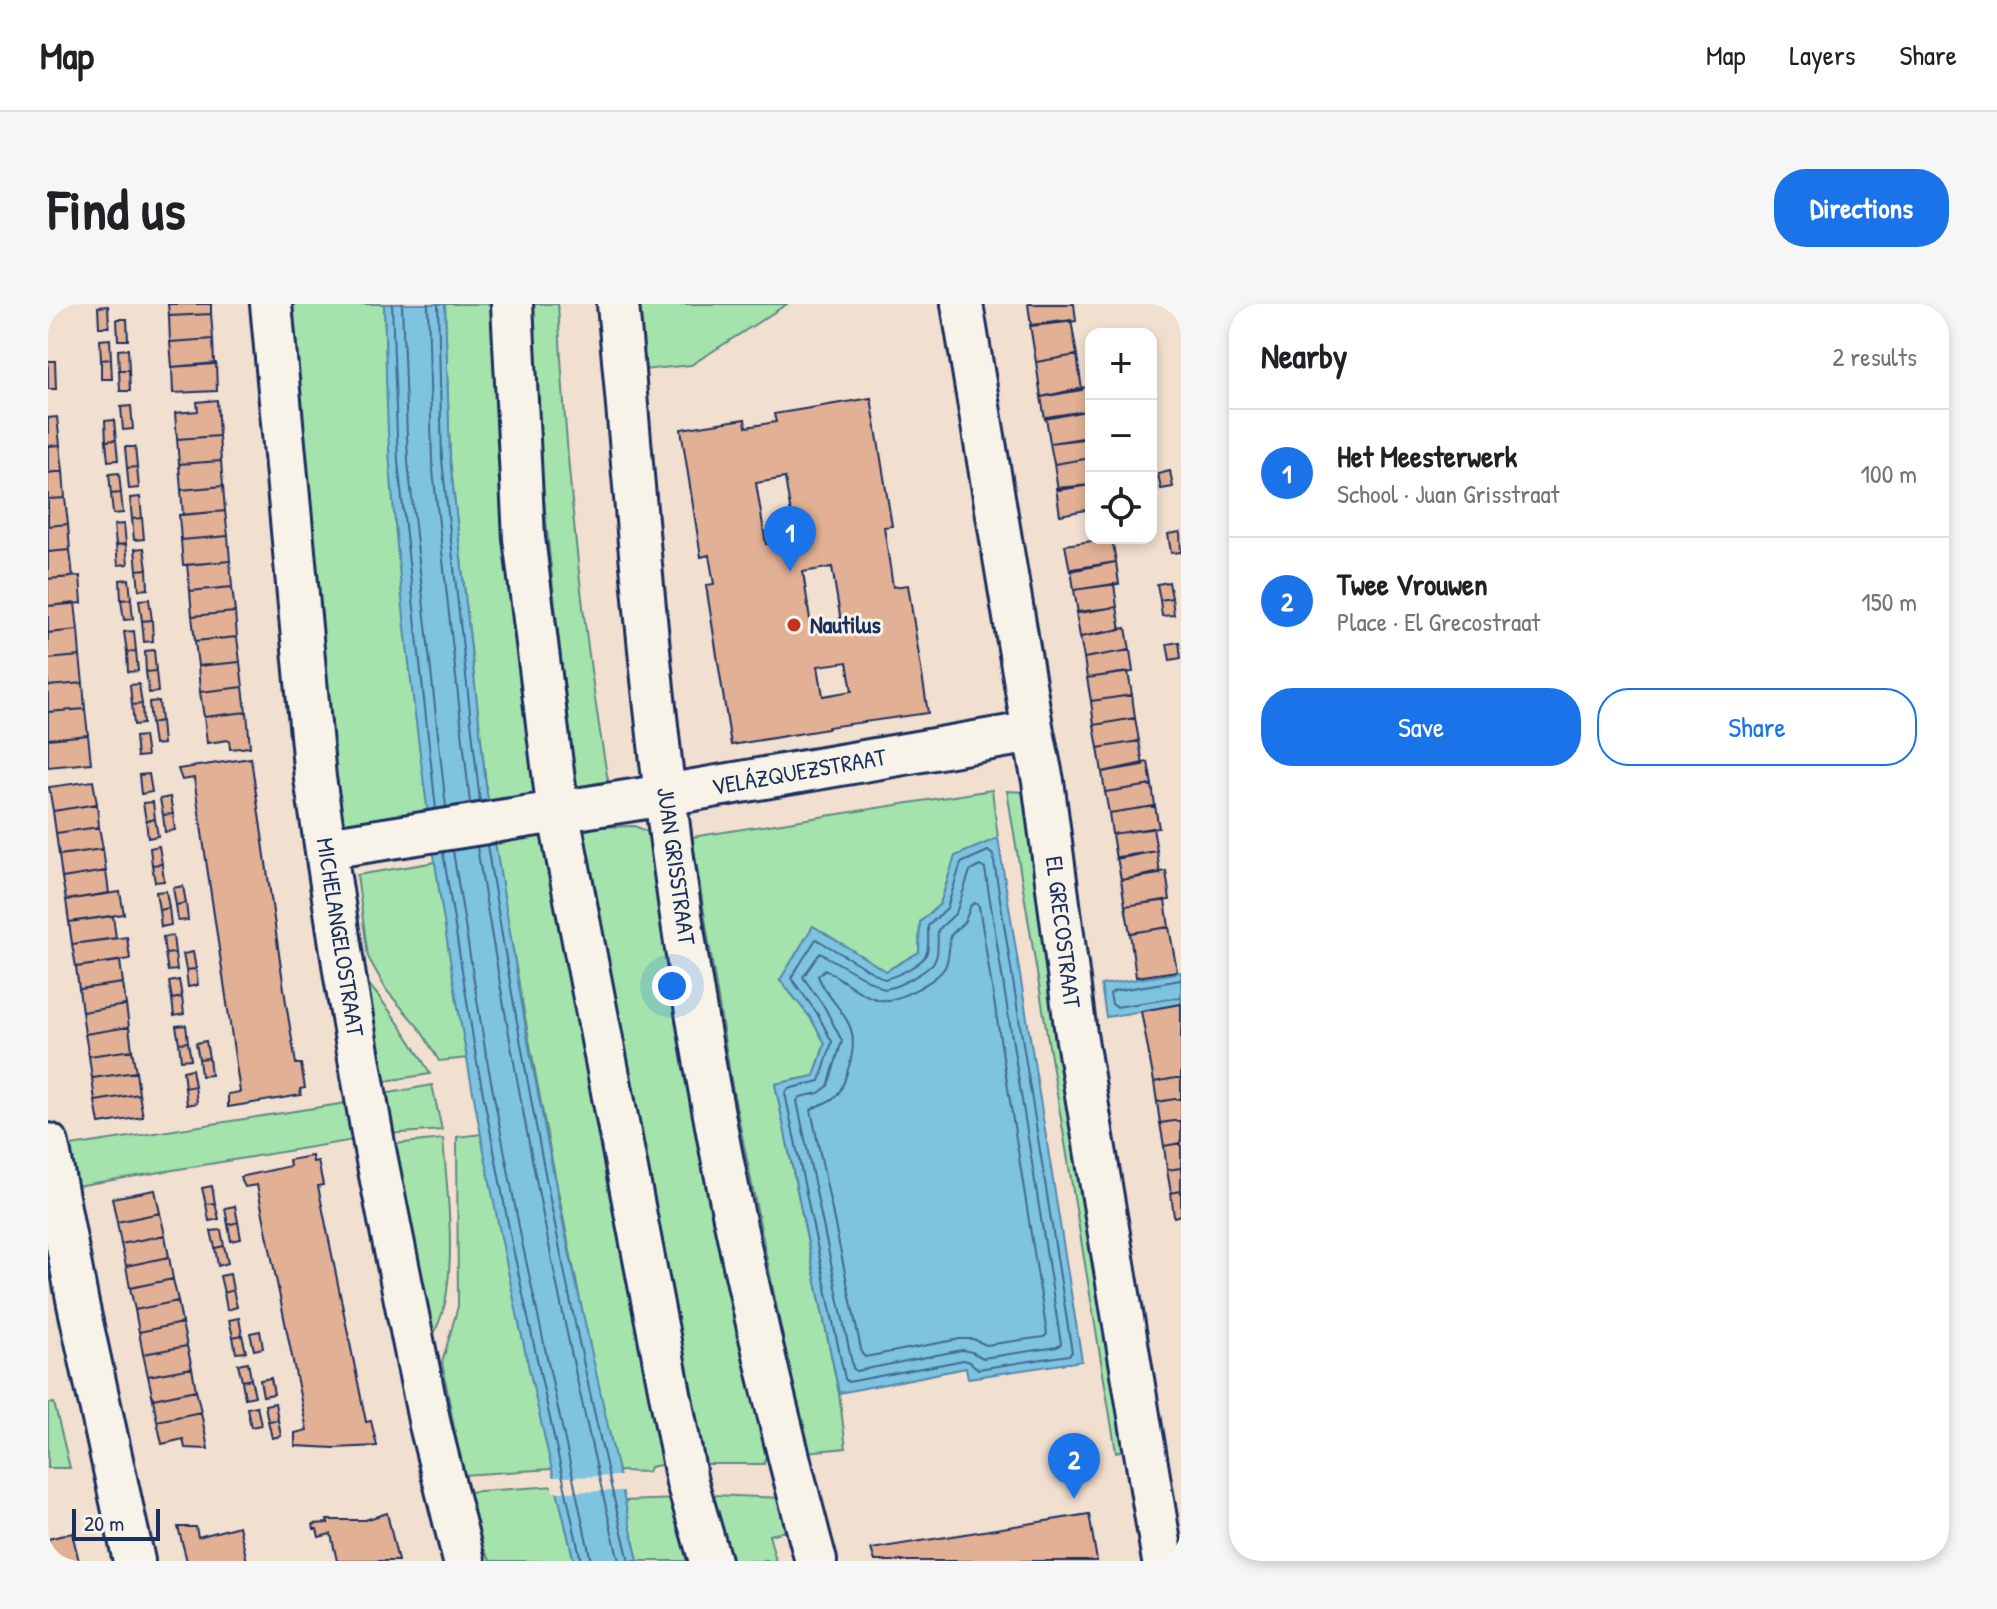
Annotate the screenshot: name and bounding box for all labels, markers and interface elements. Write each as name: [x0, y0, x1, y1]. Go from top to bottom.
text: Map: [40, 29, 94, 81]
text: Map: [1706, 36, 1746, 74]
text: Layers: [1790, 36, 1855, 74]
text: Share: [1899, 36, 1957, 74]
button: Directions: [1774, 169, 1949, 247]
text: Find us: [48, 171, 186, 246]
map controls: [1085, 328, 1157, 544]
button: +: [1085, 328, 1157, 400]
text: Nearby: [1261, 333, 1347, 379]
text: 2 results: [1832, 339, 1917, 374]
button: −: [1085, 400, 1157, 472]
text: Het Meesterwerk: [1337, 436, 1517, 476]
text: 1: [1282, 456, 1292, 491]
text: 100 m: [1861, 456, 1917, 491]
button: locate: [1085, 472, 1157, 544]
text: School · Juan Grisstraat: [1337, 476, 1560, 511]
pin: 1: [764, 506, 816, 572]
text: Twee Vrouwen: [1337, 564, 1488, 604]
text: 2: [1281, 584, 1293, 619]
text: 150 m: [1861, 584, 1917, 619]
text: Place · El Grecostraat: [1337, 604, 1540, 639]
place label: Nautilus: [810, 608, 881, 640]
marker: Nautilus: [785, 616, 803, 634]
button: Save: [1261, 688, 1581, 766]
button: Share: [1597, 688, 1917, 766]
street label: VELÁZQUEZSTRAAT: [709, 740, 889, 802]
street label: JUAN GRISSTRAAT: [650, 785, 704, 948]
street label: MICHELANGELOSTRAAT: [309, 835, 373, 1039]
street label: EL GRECOSTRAAT: [1039, 854, 1089, 1010]
your location: [652, 966, 692, 1006]
pin: 2: [1048, 1433, 1100, 1499]
scale bar: [72, 1505, 160, 1541]
text: 20 m: [84, 1508, 124, 1538]

